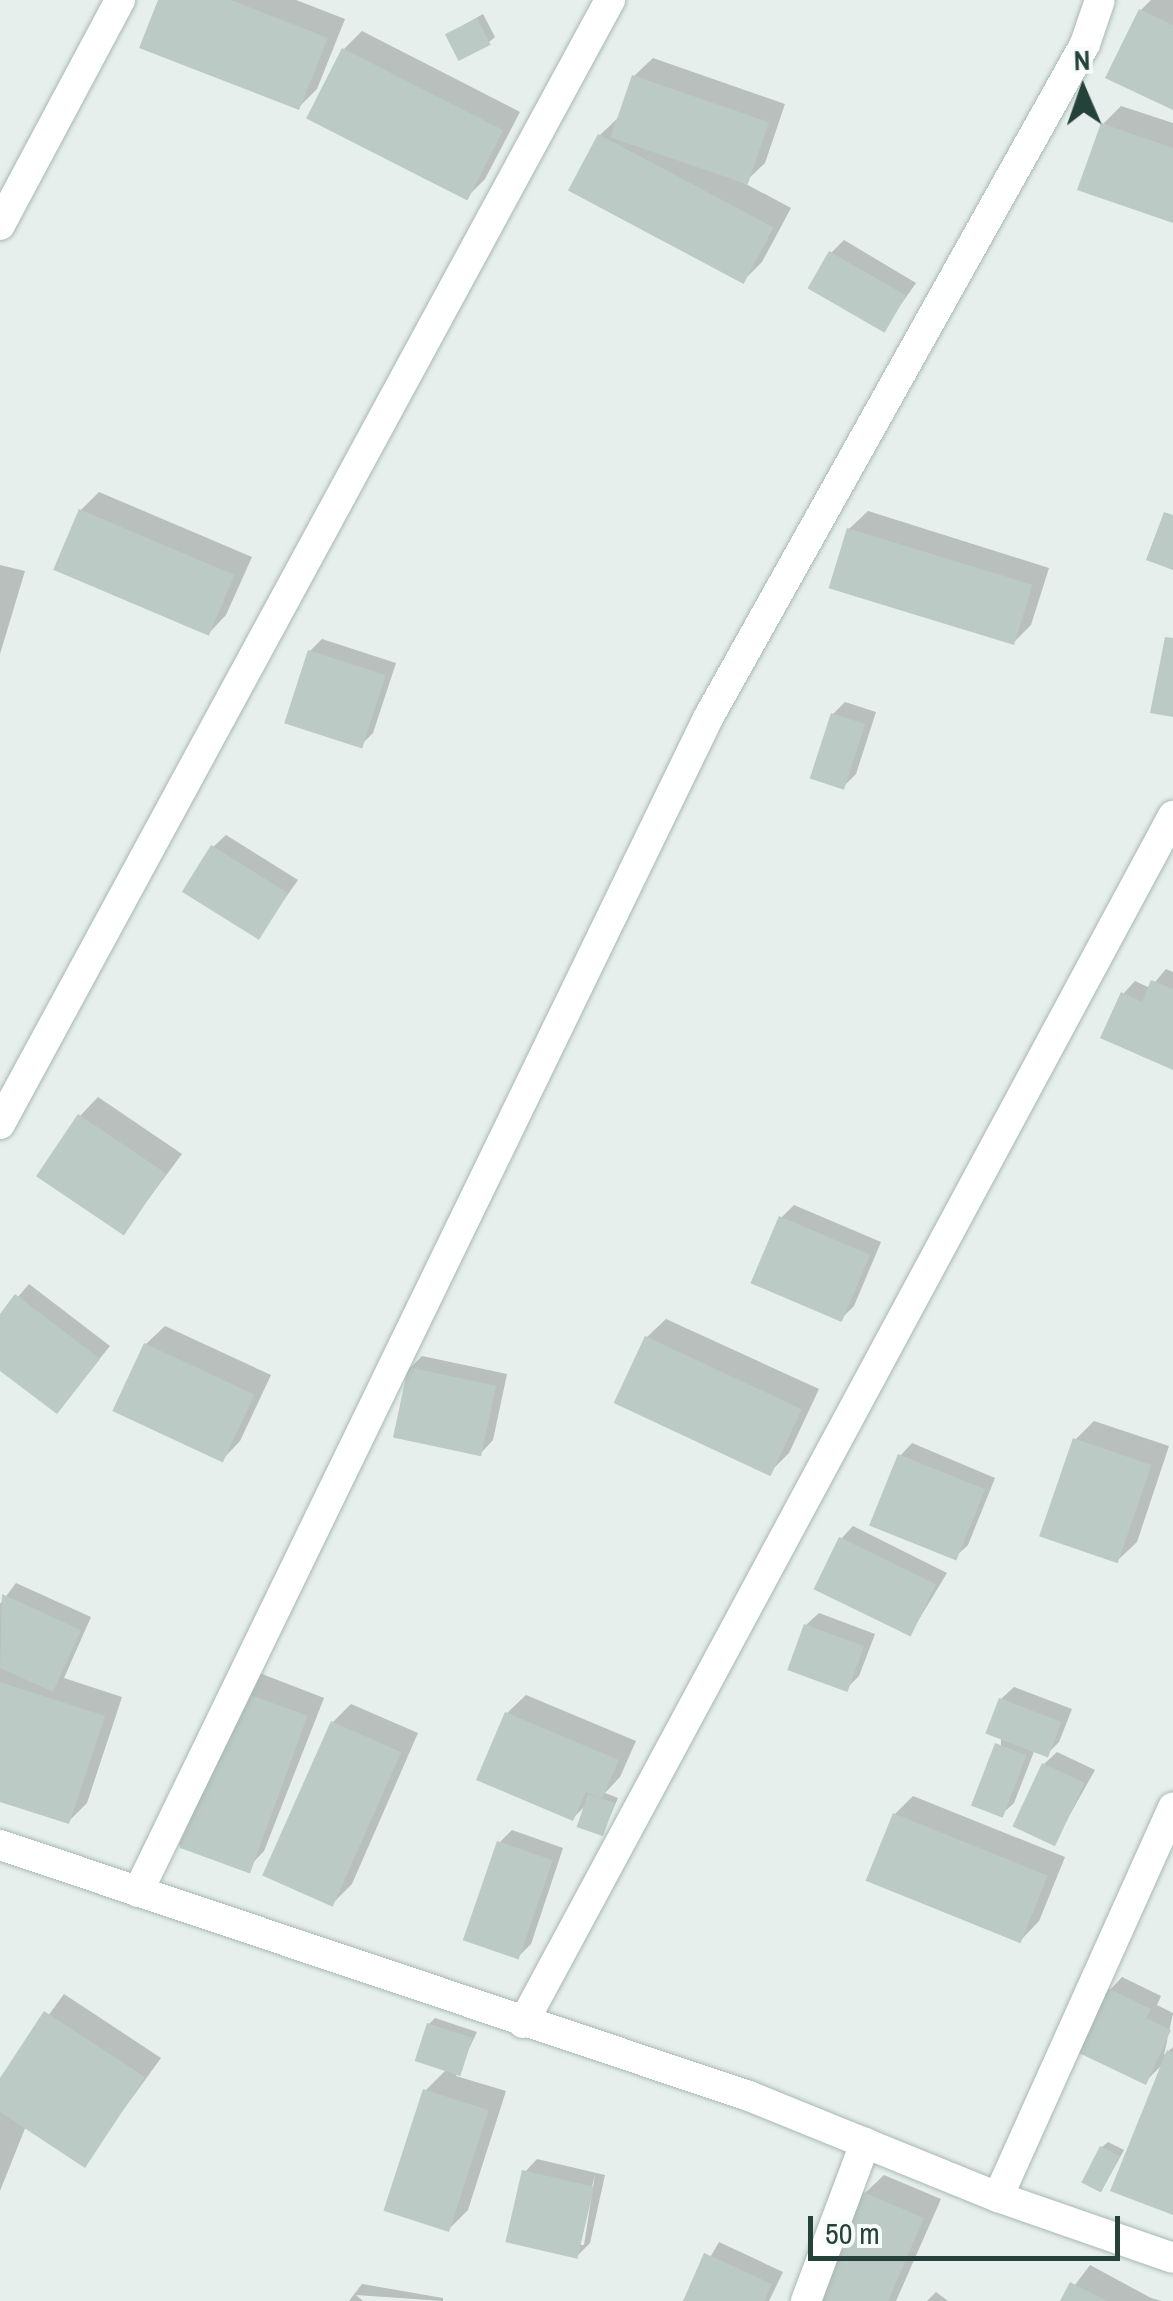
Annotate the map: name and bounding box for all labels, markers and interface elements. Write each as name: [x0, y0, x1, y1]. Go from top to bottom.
north arrow: [1033, 40, 1133, 140]
text: N: [1073, 41, 1091, 79]
scale bar: [813, 2196, 1126, 2258]
text: 50 m: [825, 2213, 880, 2253]

